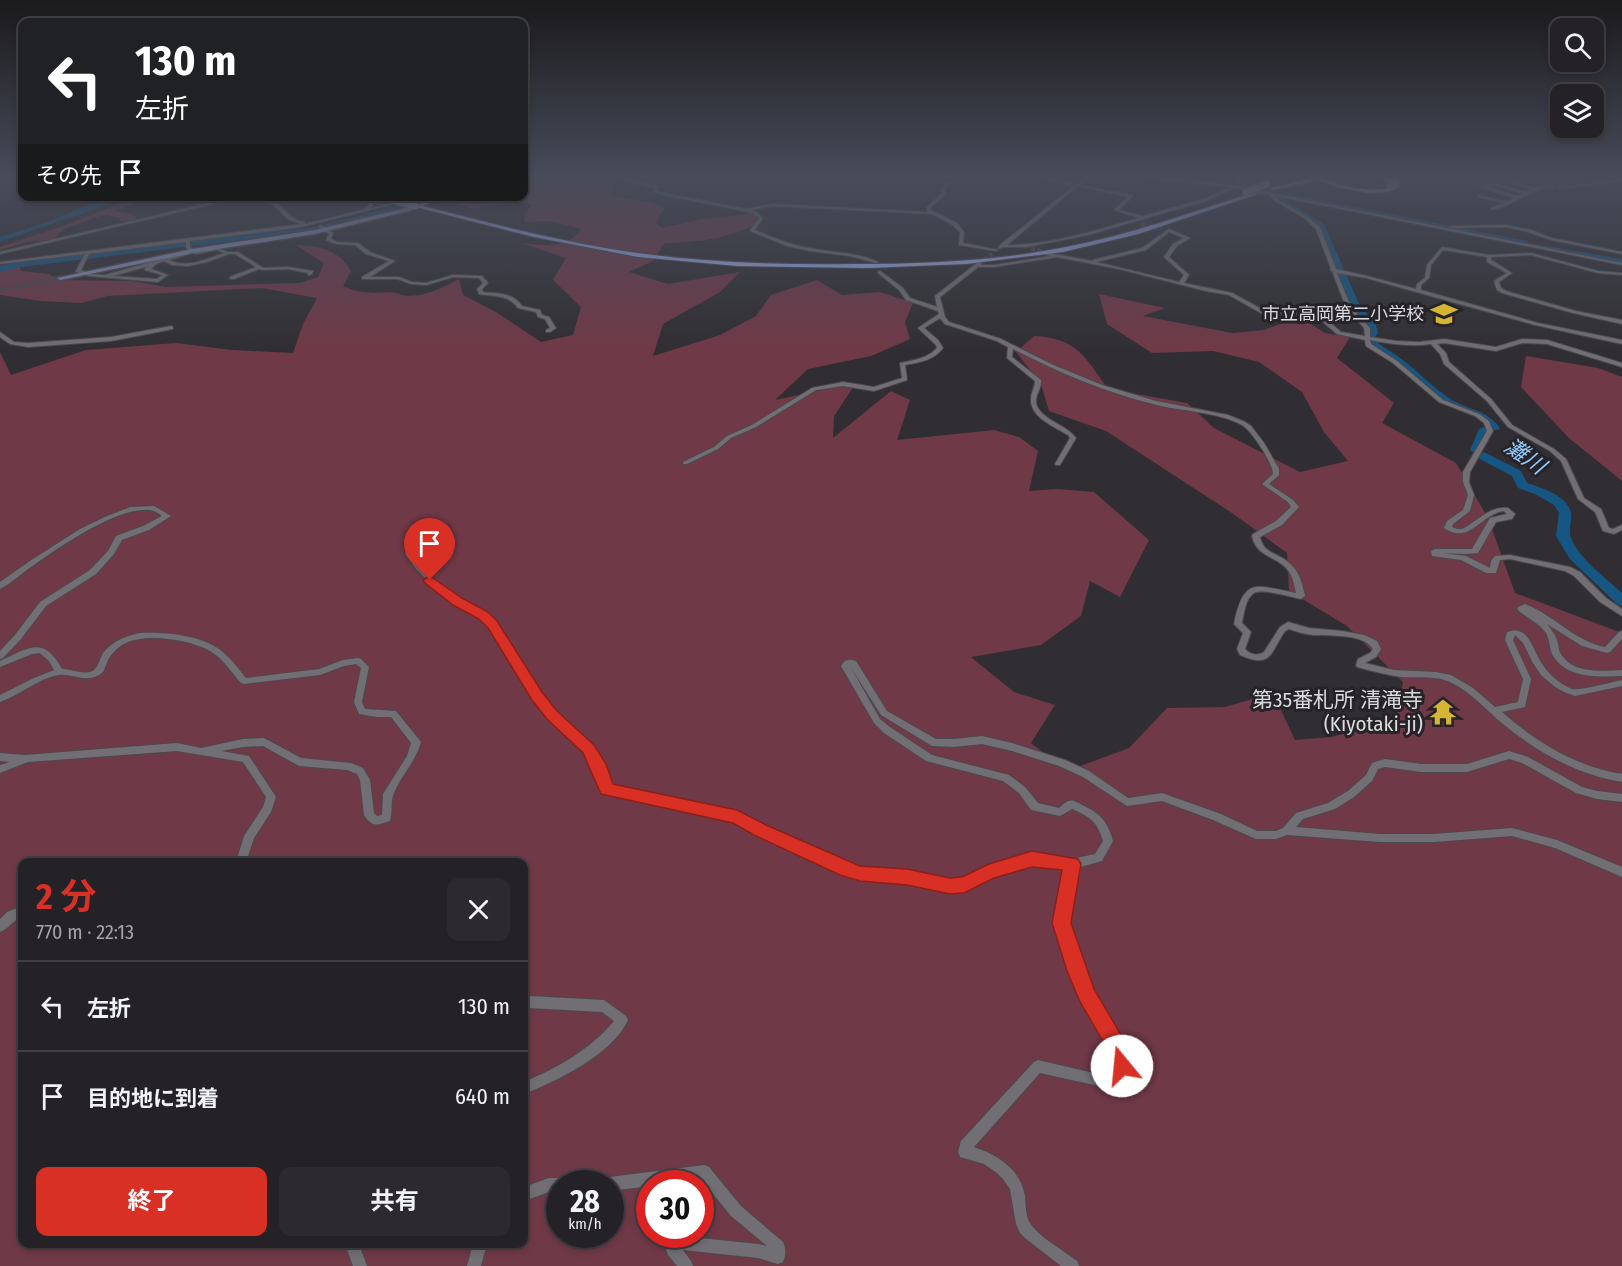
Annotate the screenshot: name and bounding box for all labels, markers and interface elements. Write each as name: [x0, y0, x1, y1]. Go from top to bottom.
map controls: [1550, 18, 1604, 138]
button: search: [1550, 18, 1604, 72]
text: 130 m: [135, 36, 236, 86]
icon: left: [36, 42, 114, 120]
button: layers: [1550, 84, 1604, 138]
text: 左折: [135, 93, 189, 125]
icon: arrive: [114, 156, 147, 189]
text: その先: [36, 162, 102, 189]
school or university icon: 市立高岡第二小学校: [1429, 299, 1459, 329]
place label: 市立高岡第二小学校: [1262, 303, 1424, 325]
water label: 灘川: [1499, 432, 1552, 481]
pin: [404, 518, 455, 580]
icon: arrive: [413, 527, 446, 560]
place label: 第35番札所 清滝寺 (Kiyotaki-ji): [1252, 687, 1423, 737]
temple icon: 第35番札所 清滝寺 (Kiyotaki-ji): [1428, 697, 1458, 727]
text: 2 分: [36, 875, 96, 919]
button: close: [447, 878, 510, 941]
text: 770 m · 22:13: [36, 920, 134, 944]
icon: left: [36, 990, 69, 1023]
text: 130 m: [458, 993, 510, 1020]
text: 左折: [87, 995, 131, 1022]
position arrow: [1090, 1034, 1154, 1098]
icon: arrive: [36, 1080, 69, 1113]
text: 640 m: [455, 1083, 510, 1110]
text: 目的地に到着: [87, 1085, 219, 1112]
button: 終了: [36, 1167, 267, 1236]
button: 共有: [279, 1167, 510, 1236]
speed limit sign: 30: [636, 1170, 714, 1248]
text: 28: [570, 1184, 600, 1220]
text: km/h: [568, 1215, 602, 1233]

